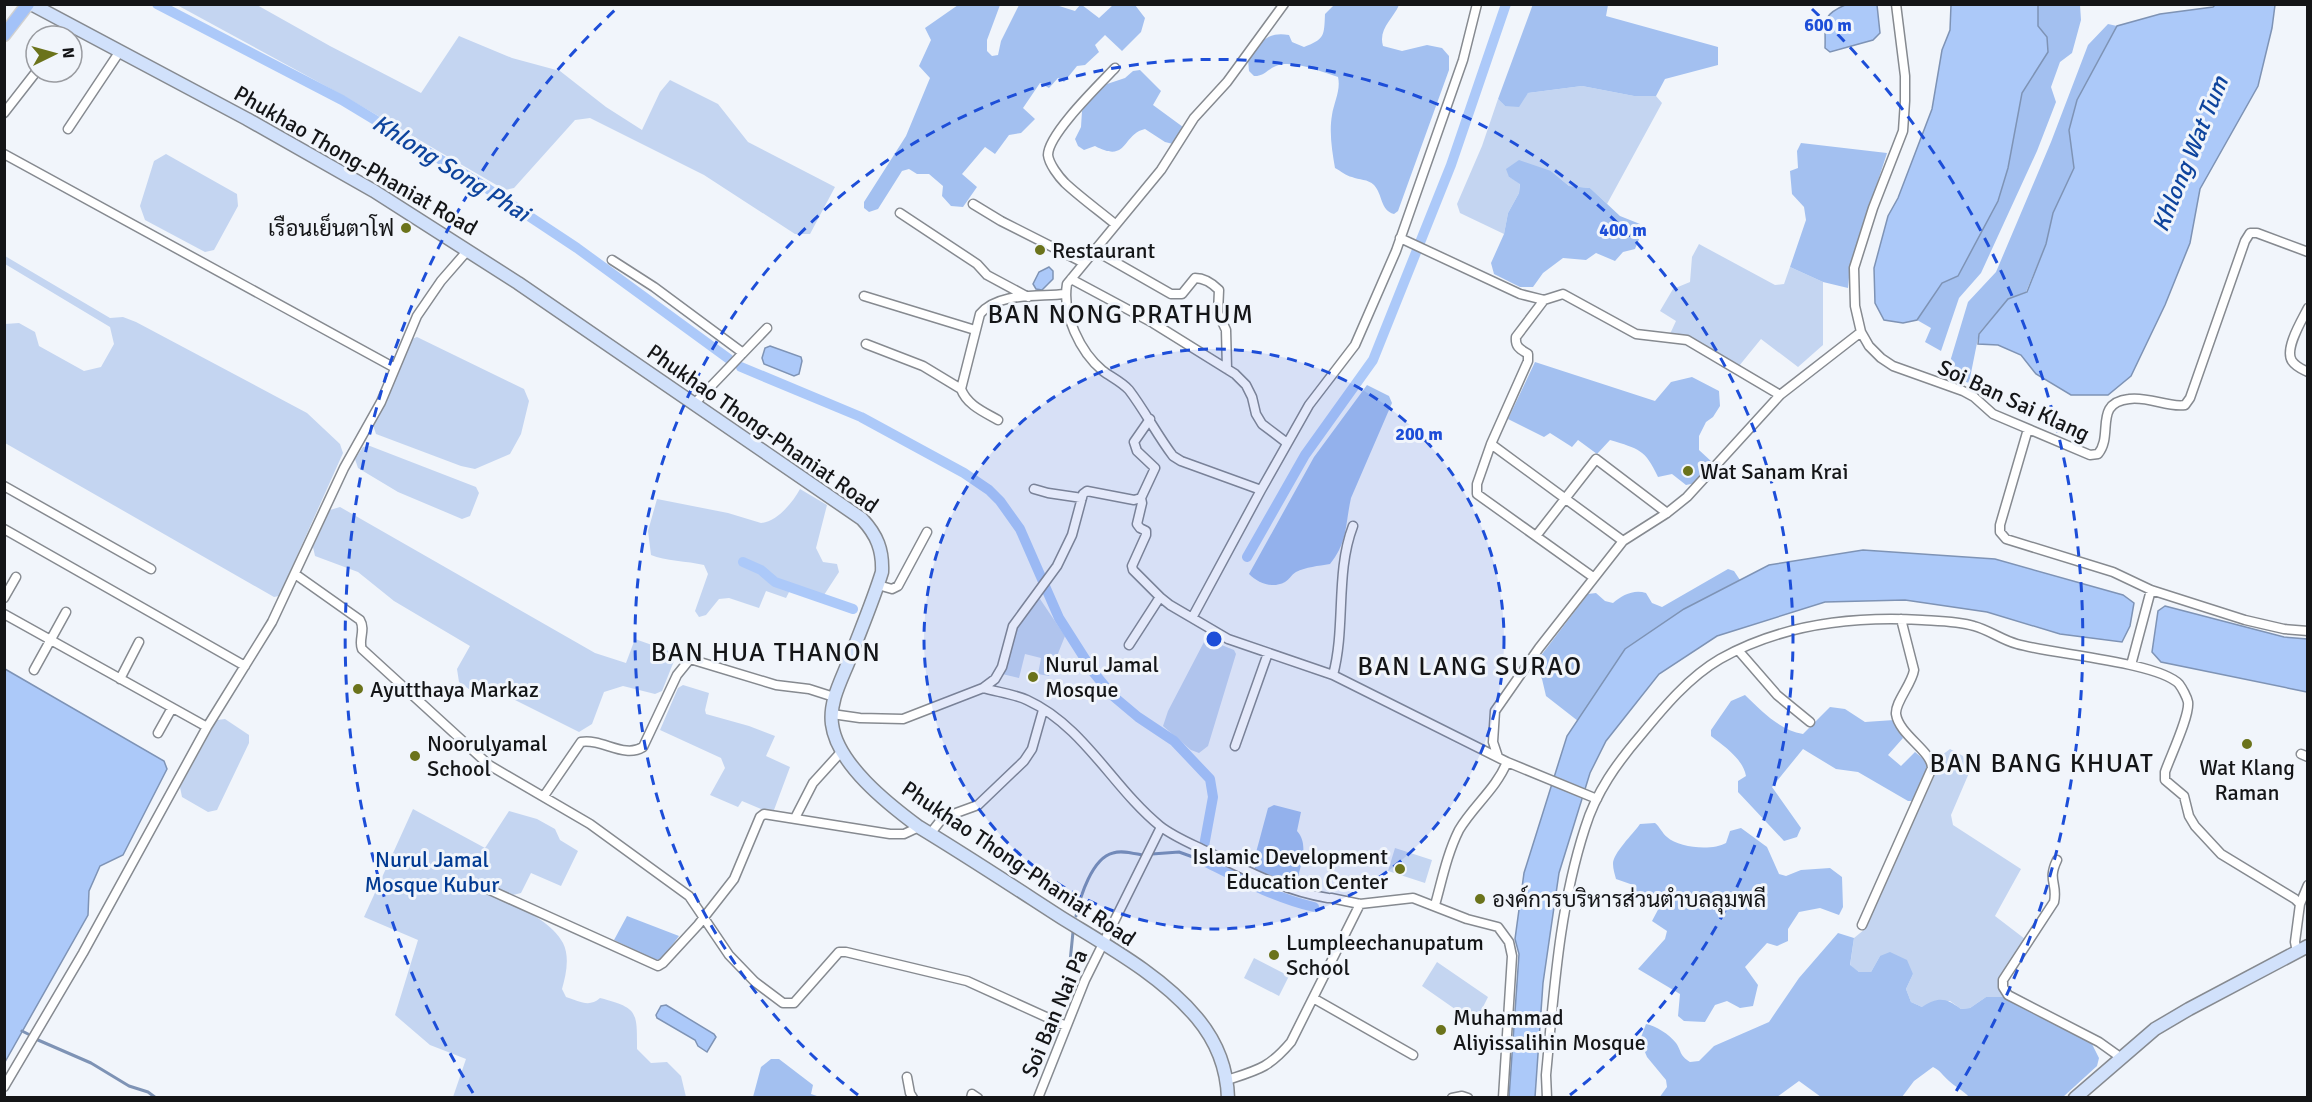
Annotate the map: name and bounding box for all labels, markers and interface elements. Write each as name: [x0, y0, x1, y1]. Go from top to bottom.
text: 600 m: [1804, 14, 1852, 36]
north arrow: [24, 24, 84, 84]
text: N: [57, 46, 78, 59]
water label: Khlong Wat Tum: [2145, 71, 2235, 236]
street label: Phukhao Thong-Phaniat Road: [229, 80, 482, 241]
water label: Khlong Song Phai: [367, 108, 537, 230]
place label: เรือนเย็นตาโฟ: [268, 213, 394, 242]
text: 400 m: [1599, 219, 1647, 241]
marker: เรือนเย็นตาโฟ: [399, 221, 413, 235]
place label: Restaurant: [1052, 237, 1156, 264]
marker: Restaurant: [1033, 243, 1047, 257]
district label: BAN NONG PRATHUM: [987, 299, 1255, 331]
street label: Phukhao Thong-Phaniat Road: [642, 338, 884, 519]
street label: Soi Ban Sai Klang: [1934, 353, 2094, 447]
text: 200 m: [1395, 423, 1443, 445]
place label: Wat Sanam Krai: [1700, 458, 1848, 485]
marker: Wat Sanam Krai: [1681, 464, 1695, 478]
centre of rings: [1204, 629, 1224, 649]
district label: BAN HUA THANON: [651, 637, 881, 669]
place label: Nurul Jamal Mosque: [1045, 651, 1159, 703]
district label: BAN LANG SURAO: [1357, 651, 1583, 683]
marker: Nurul Jamal Mosque: [1026, 670, 1040, 684]
place label: Ayutthaya Markaz: [370, 676, 539, 703]
marker: Ayutthaya Markaz: [351, 682, 365, 696]
place label: Noorulyamal School: [427, 730, 547, 782]
marker: Wat Klang Raman: [2240, 737, 2254, 751]
district label: BAN BANG KHUAT: [1930, 748, 2154, 780]
marker: Noorulyamal School: [408, 749, 422, 763]
place label: Wat Klang Raman: [2199, 754, 2295, 806]
street label: Phukhao Thong-Phaniat Road: [897, 775, 1141, 952]
place label: Islamic Development Education Center: [1192, 843, 1388, 895]
park label: Nurul Jamal Mosque Kubur: [365, 846, 499, 898]
marker: Islamic Development Education Center: [1393, 862, 1407, 876]
place label: องค์การบริหารส่วนตำบลลุมพลี: [1492, 885, 1766, 915]
marker: องค์การบริหารส่วนตำบลลุมพลี: [1473, 892, 1487, 906]
place label: Lumpleechanupatum School: [1286, 929, 1484, 981]
street label: Soi Ban Nai Pa: [1015, 945, 1093, 1081]
marker: Lumpleechanupatum School: [1267, 948, 1281, 962]
place label: Muhammad Aliyissalihin Mosque: [1453, 1004, 1646, 1056]
marker: Muhammad Aliyissalihin Mosque: [1434, 1023, 1448, 1037]

